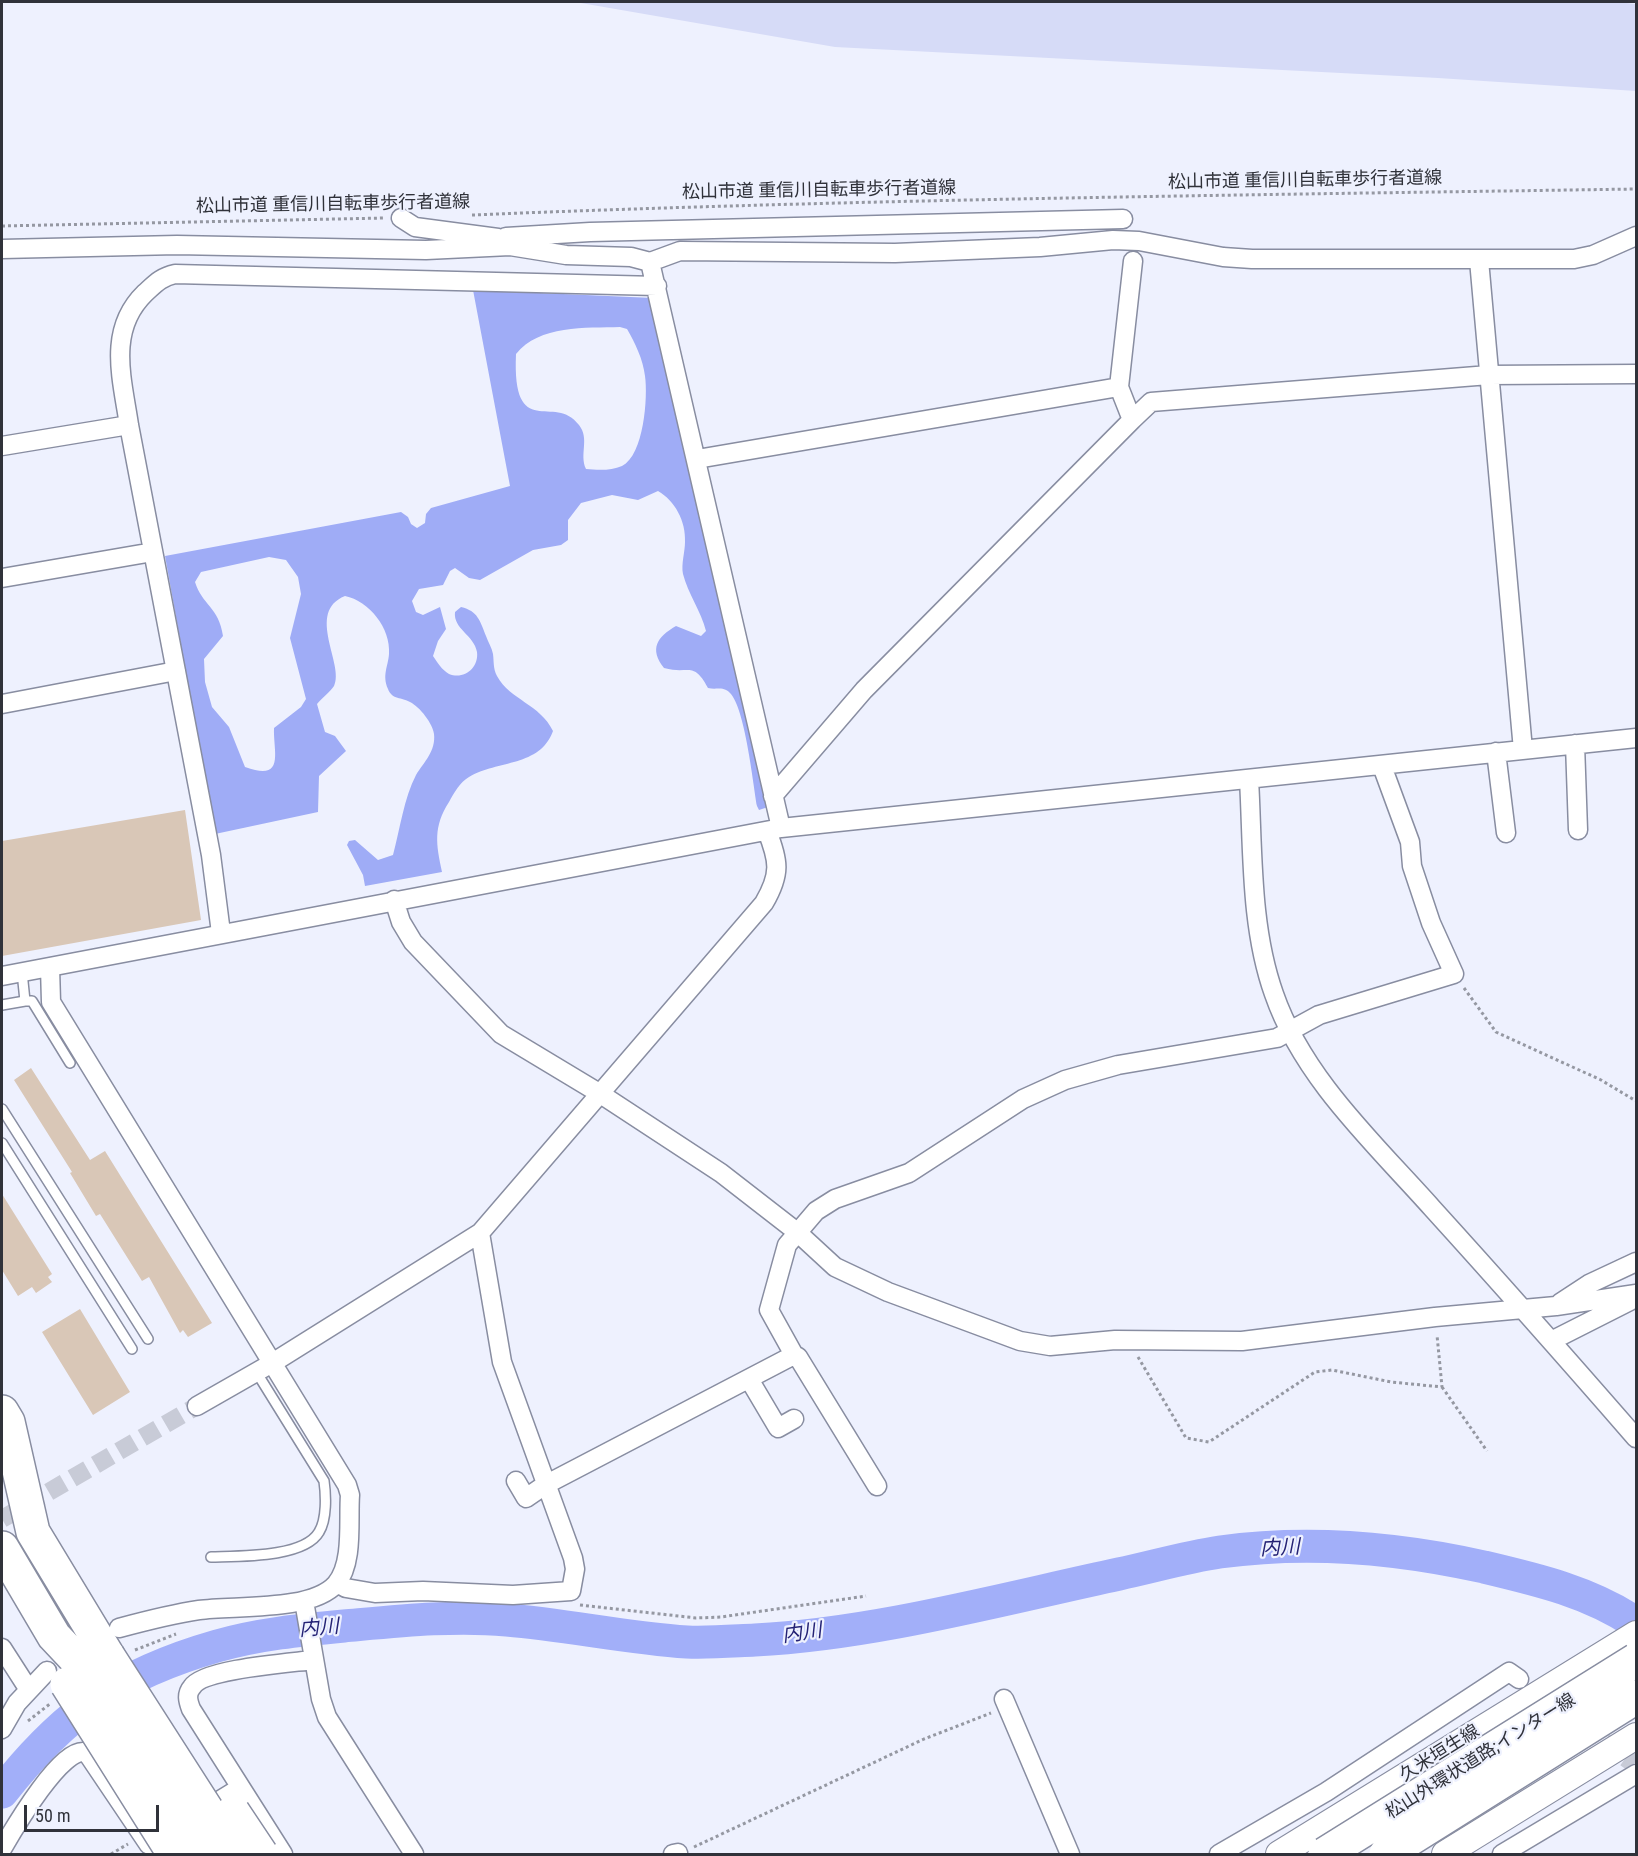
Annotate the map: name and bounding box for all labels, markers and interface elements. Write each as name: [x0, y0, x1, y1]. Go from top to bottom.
street label: 松山市道 重信川自転車歩行者道線: [1168, 168, 1442, 194]
street label: 松山市道 重信川自転車歩行者道線: [682, 178, 956, 204]
street label: 松山市道 重信川自転車歩行者道線: [196, 192, 470, 218]
water label: 内川: [1259, 1536, 1301, 1562]
water label: 内川: [298, 1615, 340, 1643]
water label: 内川: [781, 1619, 823, 1649]
street label: 松山外環状道路;インター線: [1382, 1690, 1580, 1824]
street label: 久米垣生線: [1396, 1721, 1484, 1787]
scale bar: [27, 1793, 162, 1831]
text: 50 m: [35, 1805, 70, 1826]

